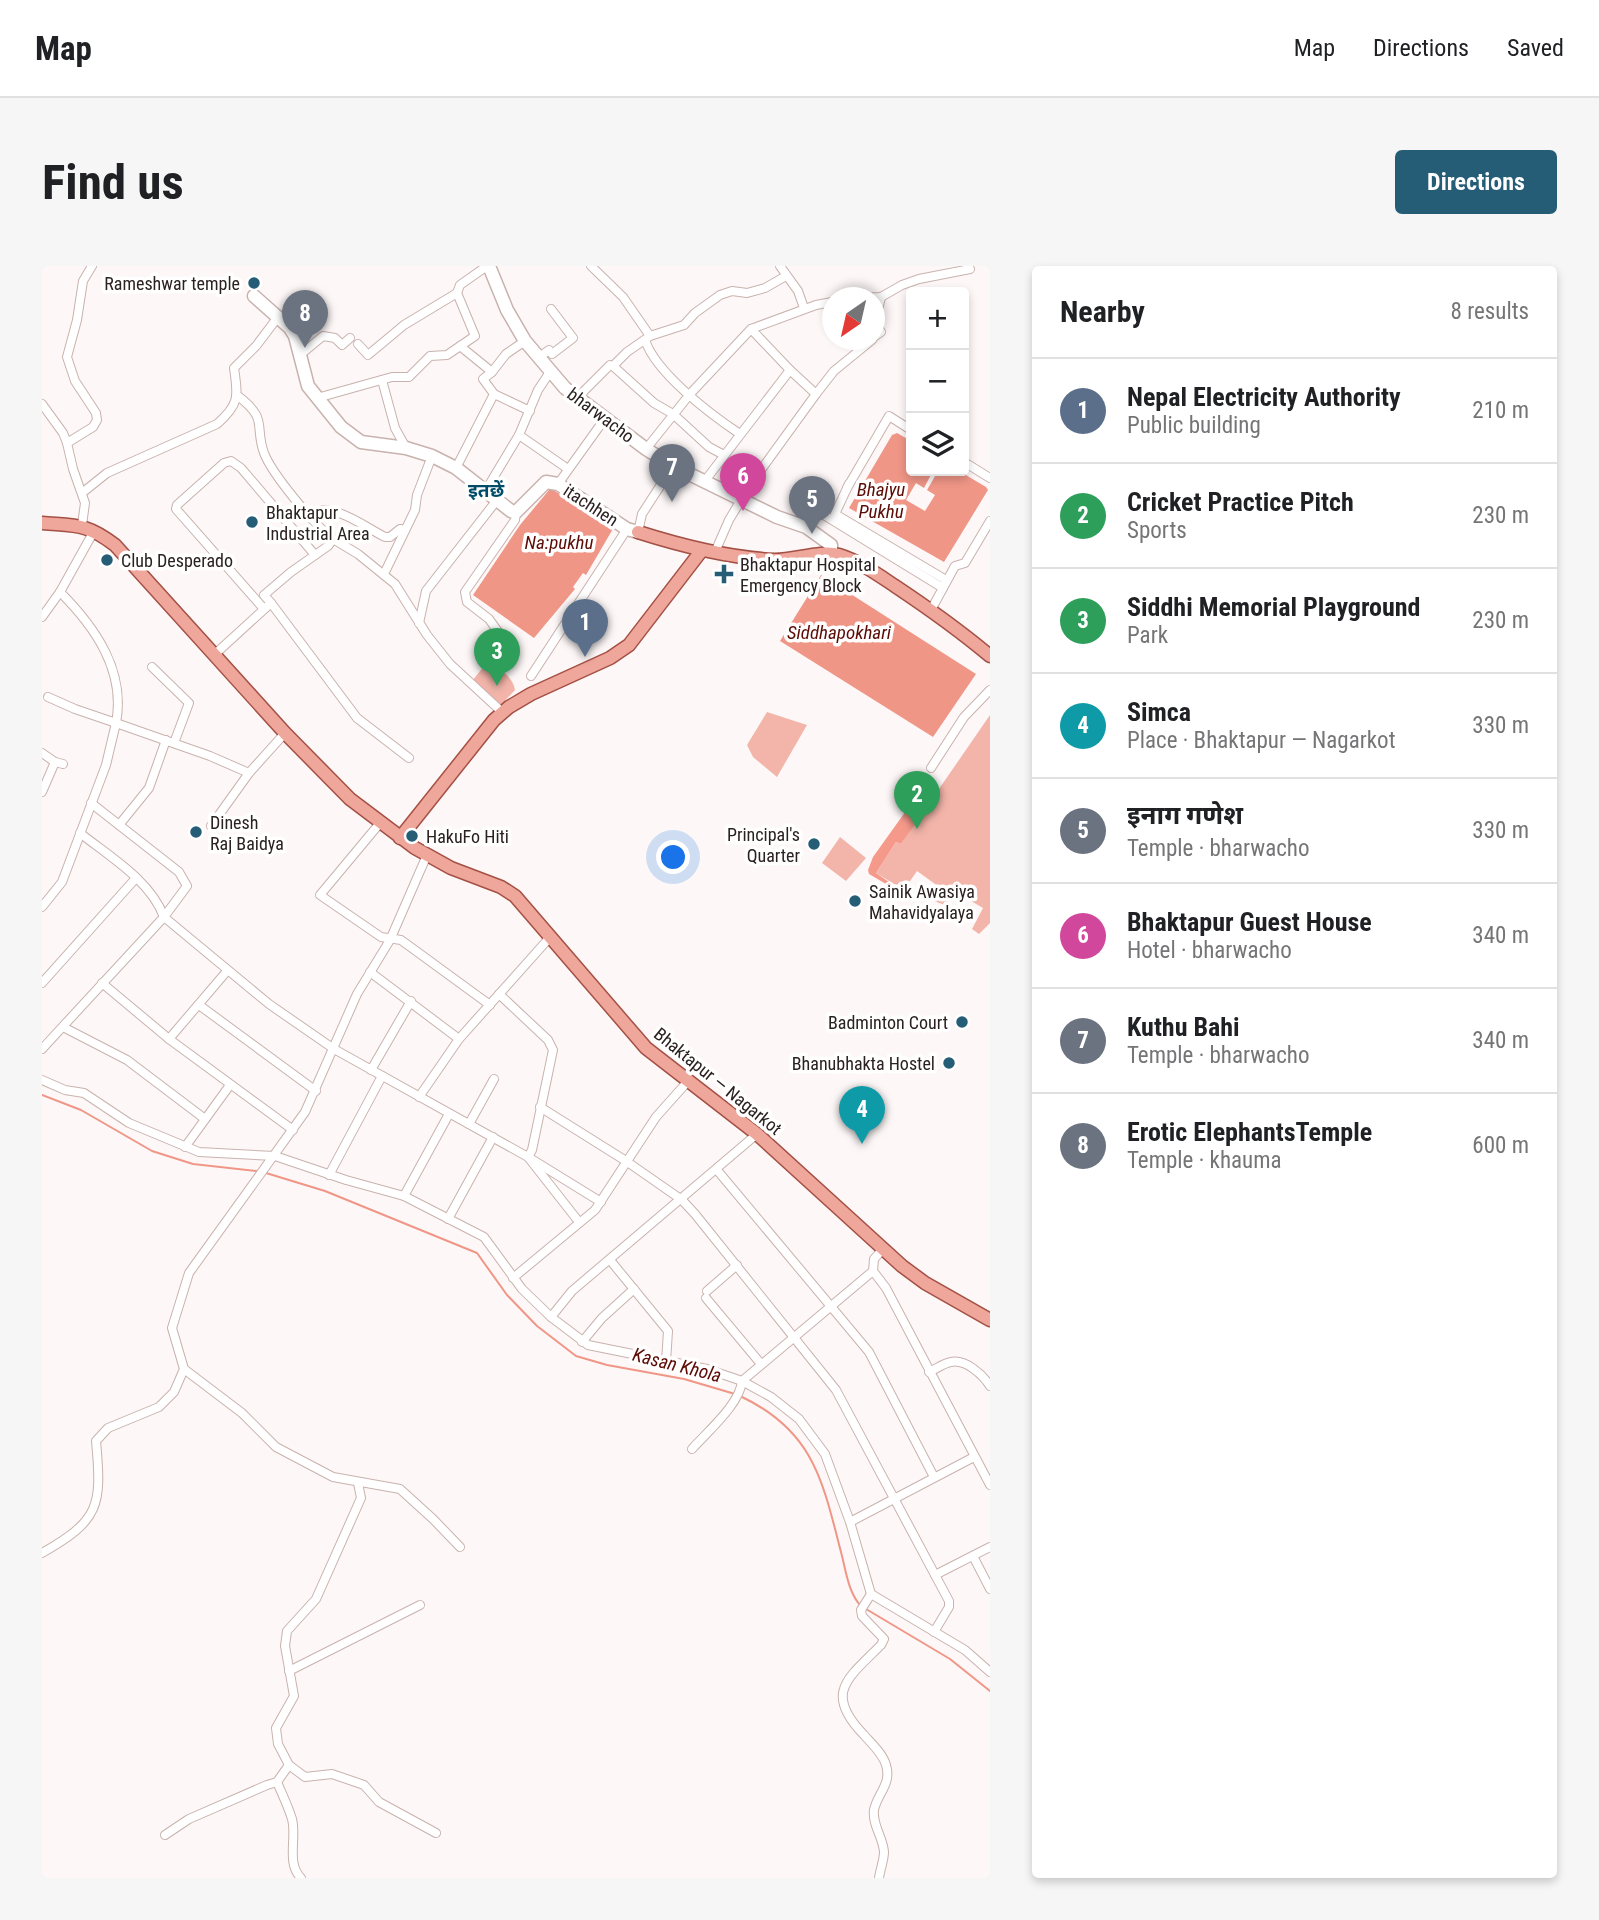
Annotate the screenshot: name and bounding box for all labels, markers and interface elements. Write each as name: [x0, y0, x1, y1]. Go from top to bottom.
text: Map: [35, 29, 92, 68]
text: Map: [1294, 34, 1335, 62]
text: Directions: [1373, 34, 1469, 62]
text: Saved: [1507, 34, 1564, 62]
button: Directions: [1395, 150, 1557, 214]
text: Find us: [42, 154, 184, 211]
place label: Rameshwar temple: [104, 273, 240, 294]
marker: Rameshwar temple: [246, 275, 262, 291]
north arrow: [822, 287, 885, 350]
map controls: [906, 287, 969, 476]
button: +: [906, 287, 969, 350]
pin: 8: [282, 290, 328, 348]
text: Nearby: [1060, 294, 1145, 329]
text: 8 results: [1451, 298, 1529, 325]
button: −: [906, 350, 969, 413]
text: Nepal Electricity Authority: [1127, 382, 1401, 412]
street label: bharwacho: [563, 383, 639, 447]
text: 1: [1077, 397, 1089, 424]
text: 210 m: [1472, 397, 1529, 424]
text: Public building: [1127, 412, 1261, 439]
button: layers: [906, 413, 969, 476]
pin: 7: [649, 444, 695, 502]
pin: 6: [720, 453, 766, 511]
pin: 5: [789, 476, 835, 534]
water label: Bhajyu Pukhu: [857, 478, 905, 523]
district label: इतछें: [468, 479, 505, 502]
street label: itachhen: [560, 480, 622, 530]
text: Cricket Practice Pitch: [1127, 487, 1354, 517]
place label: Bhaktapur Industrial Area: [266, 502, 370, 544]
text: 2: [1077, 502, 1089, 529]
text: 230 m: [1472, 502, 1529, 529]
marker: Bhaktapur Industrial Area: [244, 514, 260, 530]
text: Sports: [1127, 517, 1187, 544]
water label: Na:pukhu: [525, 531, 593, 554]
place label: Club Desperado: [121, 550, 233, 571]
marker: Club Desperado: [99, 552, 115, 568]
place label: Bhaktapur Hospital Emergency Block: [740, 554, 876, 596]
marker: Bhaktapur Hospital Emergency Block: [714, 564, 734, 584]
text: Siddhi Memorial Playground: [1127, 592, 1420, 622]
pin: 1: [562, 599, 608, 657]
text: 3: [1077, 607, 1089, 634]
text: 230 m: [1472, 607, 1529, 634]
water label: Siddhapokhari: [787, 621, 892, 644]
text: Park: [1127, 622, 1168, 649]
pin: 3: [474, 628, 520, 686]
text: Simca: [1127, 697, 1191, 727]
text: 4: [1077, 712, 1089, 739]
text: 330 m: [1472, 712, 1529, 739]
text: Place · Bhaktapur — Nagarkot: [1127, 727, 1395, 754]
pin: 2: [894, 771, 940, 829]
text: इनाग गणेश: [1127, 800, 1243, 830]
place label: Dinesh Raj Baidya: [210, 812, 284, 854]
text: 5: [1077, 817, 1089, 844]
text: 330 m: [1472, 817, 1529, 844]
marker: Dinesh Raj Baidya: [188, 824, 204, 840]
place label: Principal's Quarter: [727, 824, 801, 866]
place label: HakuFo Hiti: [426, 826, 509, 847]
marker: HakuFo Hiti: [404, 828, 420, 844]
text: Temple · bharwacho: [1127, 835, 1309, 862]
marker: Principal's Quarter: [806, 836, 822, 852]
your location: [656, 840, 690, 874]
place label: Sainik Awasiya Mahavidyalaya: [869, 881, 975, 923]
marker: Sainik Awasiya Mahavidyalaya: [847, 893, 863, 909]
text: Bhaktapur Guest House: [1127, 907, 1372, 937]
text: 6: [1077, 922, 1089, 949]
text: 340 m: [1472, 922, 1529, 949]
text: Hotel · bharwacho: [1127, 937, 1292, 964]
place label: Badminton Court: [828, 1012, 948, 1033]
text: Kuthu Bahi: [1127, 1012, 1240, 1042]
marker: Badminton Court: [954, 1014, 970, 1030]
street label: Bhaktapur — Nagarkot: [650, 1023, 786, 1139]
text: 7: [1077, 1027, 1089, 1054]
text: 340 m: [1472, 1027, 1529, 1054]
text: Temple · bharwacho: [1127, 1042, 1309, 1069]
place label: Bhanubhakta Hostel: [792, 1053, 935, 1074]
marker: Bhanubhakta Hostel: [941, 1055, 957, 1071]
pin: 4: [839, 1086, 885, 1144]
text: Erotic ElephantsTemple: [1127, 1117, 1372, 1147]
text: 8: [1077, 1132, 1089, 1159]
text: 600 m: [1472, 1132, 1529, 1159]
text: Temple · khauma: [1127, 1147, 1281, 1174]
water label: Kasan Khola: [630, 1343, 724, 1387]

